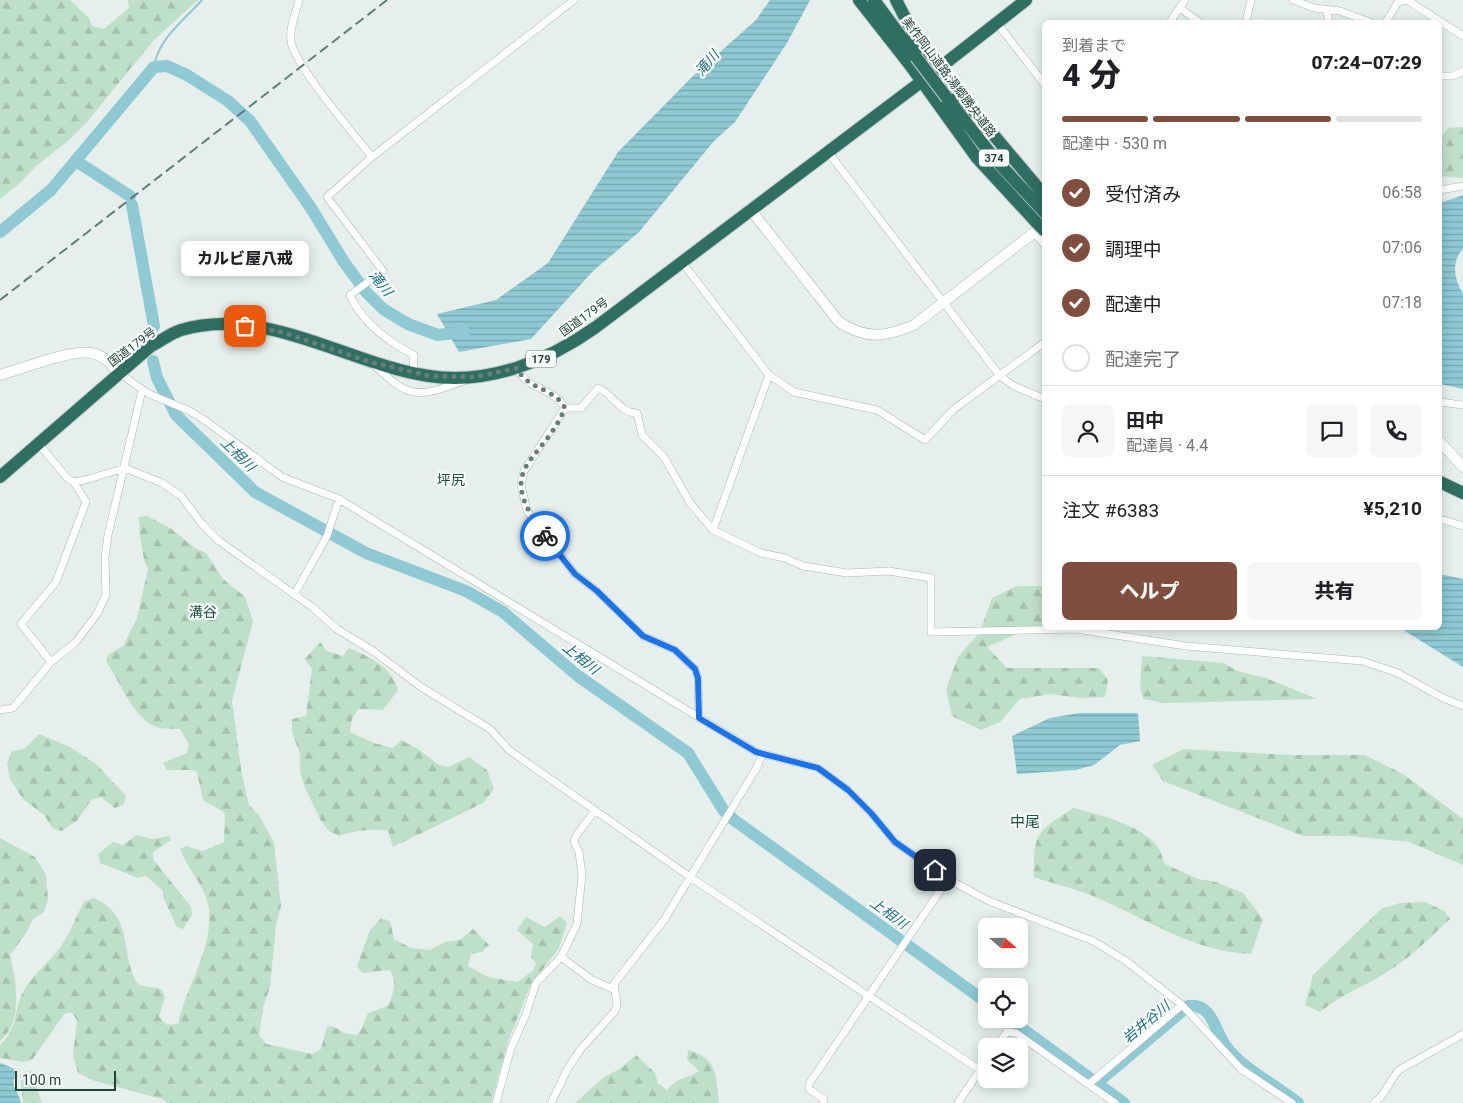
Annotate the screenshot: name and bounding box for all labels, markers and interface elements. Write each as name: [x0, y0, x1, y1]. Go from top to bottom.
street label: 美作岡山道路;湯郷勝央道路: [899, 14, 999, 140]
text: 到着まで: [1062, 36, 1126, 55]
water label: 滝川: [692, 46, 723, 79]
text: 07:24–07:29: [1311, 51, 1422, 74]
text: 4 分: [1062, 56, 1120, 94]
text: 配達中 · 530 m: [1062, 134, 1167, 153]
road number: 374: [979, 150, 1009, 167]
icon: check: [1062, 179, 1090, 207]
text: 受付済み: [1105, 183, 1181, 206]
text: 06:58: [1382, 183, 1422, 202]
icon: check: [1062, 234, 1090, 262]
text: 調理中: [1105, 238, 1162, 261]
text: 07:06: [1382, 238, 1422, 257]
callout: カルビ屋八戒: [181, 241, 309, 276]
text: カルビ屋八戒: [197, 249, 293, 268]
water label: 滝川: [366, 267, 397, 300]
icon: check: [1062, 289, 1090, 317]
text: 配達中: [1105, 293, 1162, 316]
text: 07:18: [1382, 293, 1422, 312]
street label: 国道179号: [557, 295, 611, 339]
pin: [224, 305, 266, 347]
icon: bag: [231, 312, 259, 340]
street label: 国道179号: [105, 324, 159, 370]
text: 配達完了: [1105, 348, 1181, 371]
road number: 179: [526, 350, 556, 368]
button: person: [1062, 405, 1114, 457]
button: chat: [1306, 405, 1358, 457]
button: phone: [1370, 405, 1422, 457]
text: 田中: [1126, 409, 1164, 432]
water label: 上相川: [217, 434, 260, 476]
text: 配達員 · 4.4: [1126, 436, 1208, 455]
district label: 坪尻: [437, 472, 465, 488]
text: ¥5,210: [1364, 497, 1422, 520]
text: 注文 #6383: [1062, 499, 1159, 522]
courier: [520, 511, 570, 561]
icon: bike: [531, 522, 559, 550]
button: ヘルプ: [1062, 562, 1237, 620]
button: 共有: [1247, 562, 1422, 620]
district label: 溝谷: [189, 604, 217, 620]
water label: 上相川: [560, 639, 604, 679]
district label: 中尾: [1010, 813, 1040, 831]
pin: [914, 849, 956, 891]
icon: home: [921, 856, 949, 884]
water label: 上相川: [867, 894, 912, 933]
north arrow: [978, 918, 1028, 968]
map controls: [978, 918, 1028, 1088]
button: locate: [978, 978, 1028, 1028]
water label: 岩井谷川: [1119, 997, 1174, 1046]
button: layers: [978, 1038, 1028, 1088]
scale bar: [15, 1068, 116, 1091]
text: 100 m: [22, 1072, 61, 1088]

